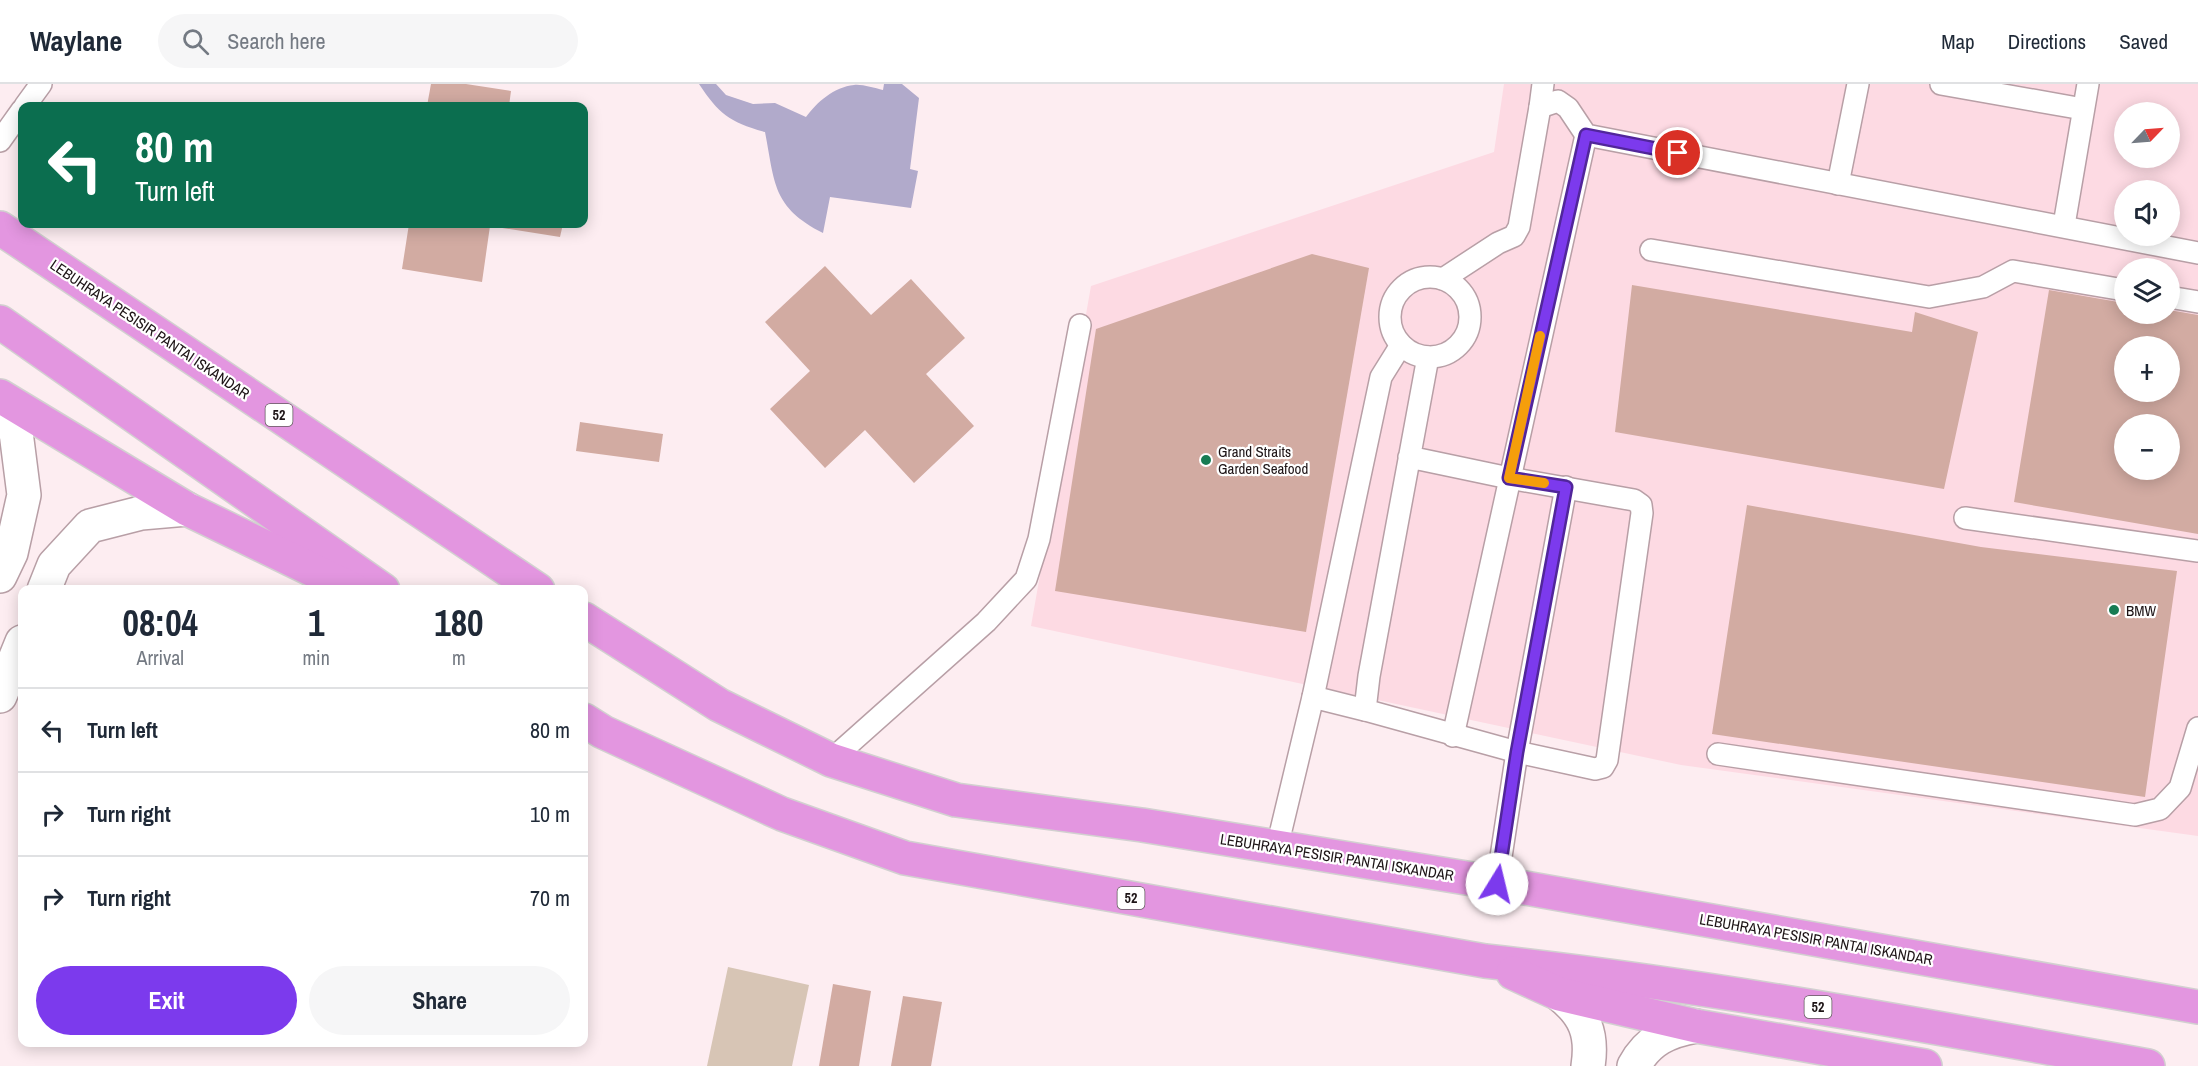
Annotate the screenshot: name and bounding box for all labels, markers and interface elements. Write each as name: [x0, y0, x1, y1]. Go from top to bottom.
search box: [158, 14, 578, 68]
text: Waylane: [30, 22, 122, 60]
icon: search: [179, 25, 212, 58]
text: Search here: [227, 26, 326, 56]
text: Map: [1941, 27, 1975, 56]
text: Directions: [2008, 27, 2086, 56]
text: Saved: [2119, 27, 2168, 56]
north arrow: [2114, 102, 2180, 168]
map controls: [2114, 102, 2180, 480]
text: 80 m: [135, 119, 214, 175]
icon: left: [36, 126, 114, 204]
pin: [1652, 127, 1703, 178]
icon: arrive: [1661, 136, 1694, 169]
text: Turn left: [135, 173, 214, 209]
button: sound: [2114, 180, 2180, 246]
street label: LEBUHRAYA PESISIR PANTAI ISKANDAR: [46, 254, 254, 404]
button: layers: [2114, 258, 2180, 324]
button: +: [2114, 336, 2180, 402]
road number: 52: [266, 404, 292, 426]
button: −: [2114, 414, 2180, 480]
place label: Grand Straits Garden Seafood: [1218, 441, 1308, 479]
marker: Grand Straits Garden Seafood: [1199, 453, 1213, 467]
text: 08:04: [122, 599, 198, 647]
text: 1: [308, 599, 324, 647]
text: 180: [434, 599, 484, 647]
place label: BMW: [2126, 600, 2156, 621]
marker: BMW: [2107, 603, 2121, 617]
text: Arrival: [137, 644, 184, 671]
text: min: [302, 644, 330, 671]
text: m: [452, 644, 466, 671]
icon: left: [36, 714, 69, 747]
text: Turn left: [87, 715, 158, 745]
text: 80 m: [530, 715, 570, 745]
icon: right: [36, 798, 69, 831]
text: Turn right: [87, 799, 171, 829]
text: 10 m: [530, 799, 570, 829]
street label: LEBUHRAYA PESISIR PANTAI ISKANDAR: [1219, 828, 1455, 886]
position arrow: [1465, 852, 1529, 916]
icon: right: [36, 882, 69, 915]
text: Turn right: [87, 883, 171, 913]
text: 70 m: [530, 883, 570, 913]
road number: 52: [1118, 887, 1144, 909]
street label: LEBUHRAYA PESISIR PANTAI ISKANDAR: [1698, 908, 1934, 970]
button: Exit: [36, 966, 297, 1035]
button: Share: [309, 966, 570, 1035]
road number: 52: [1804, 996, 1832, 1018]

